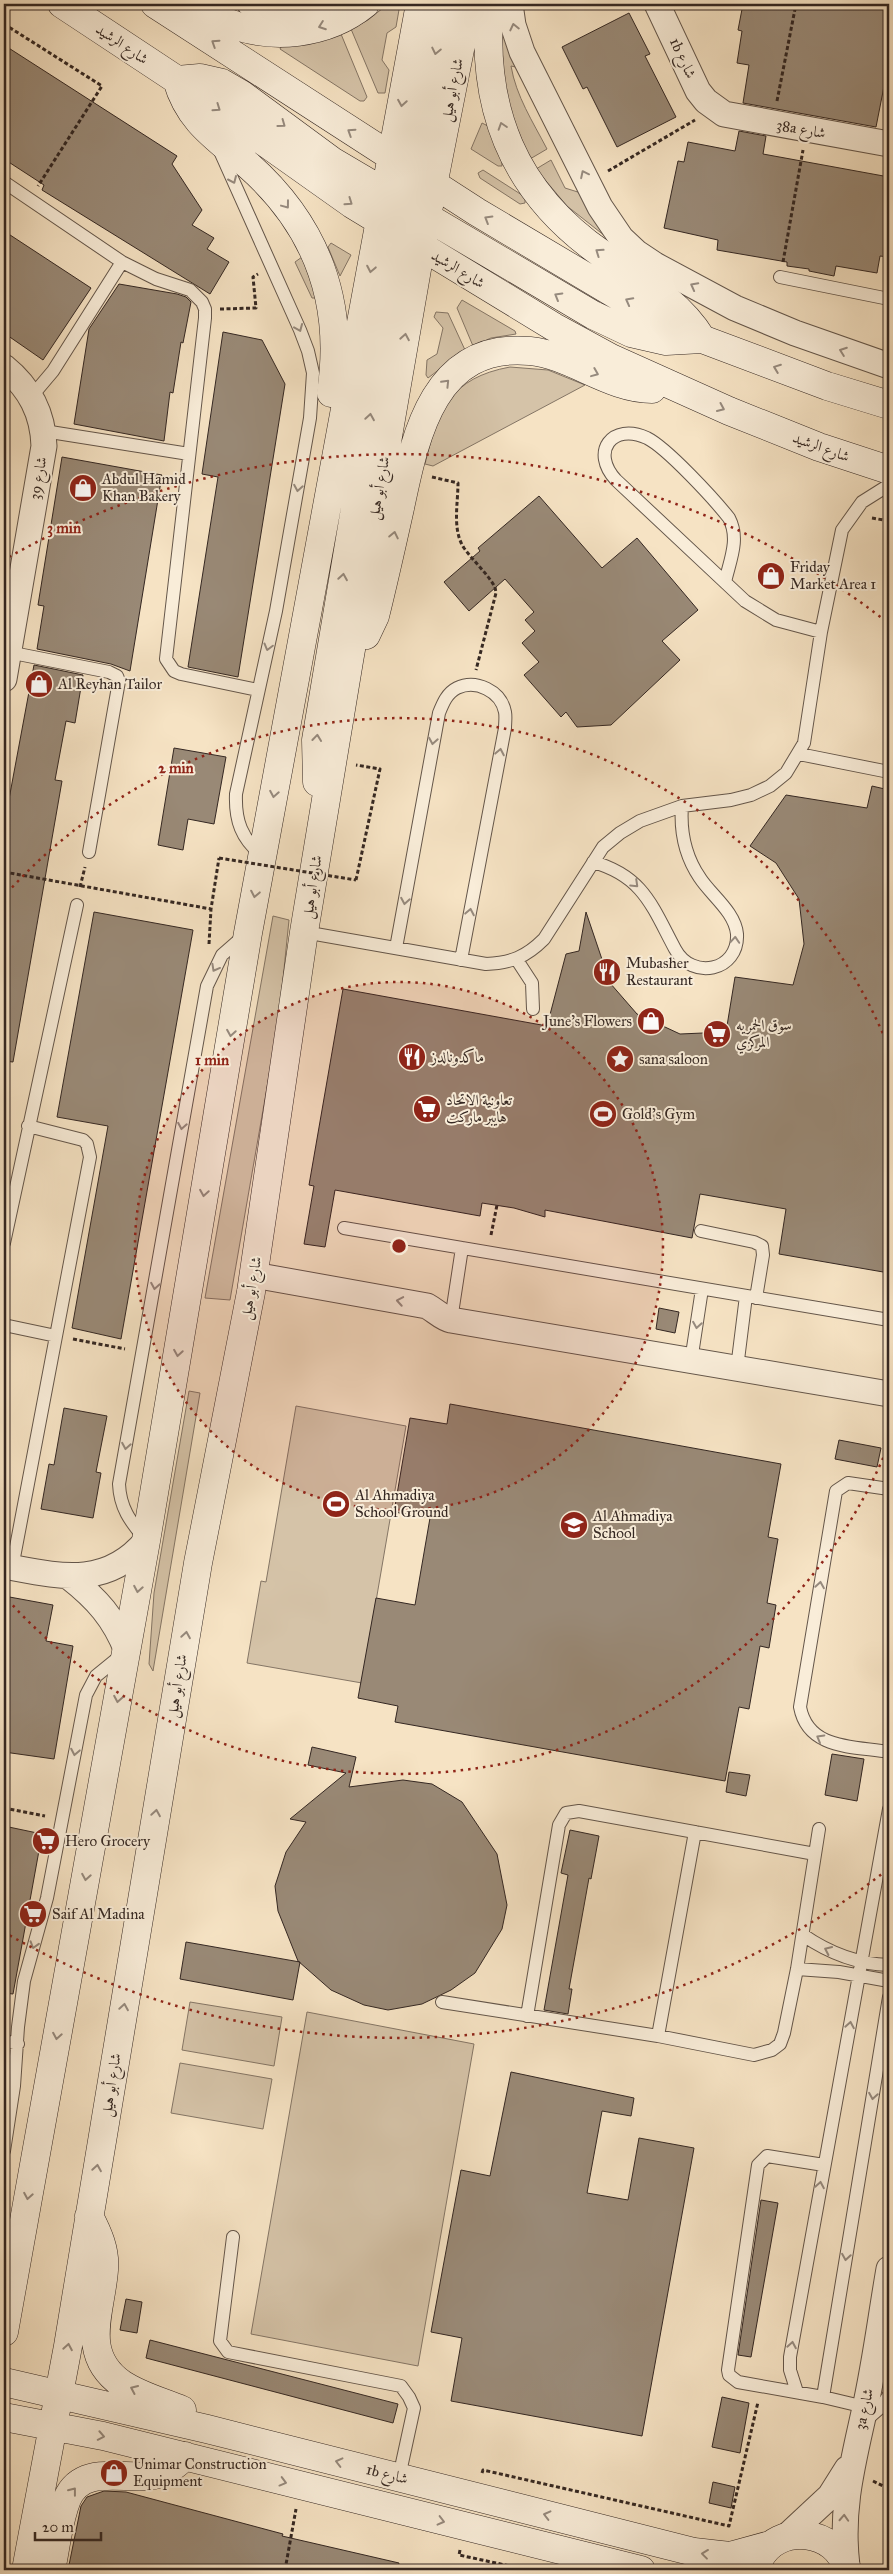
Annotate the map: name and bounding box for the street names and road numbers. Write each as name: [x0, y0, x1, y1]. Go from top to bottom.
street label: شارع الرشيد: [90, 20, 152, 71]
street label: 1b شارع: [662, 35, 700, 83]
street label: شارع أبو هيل: [435, 56, 471, 124]
street label: 38a شارع: [774, 116, 827, 146]
street label: شارع الرشيد: [426, 246, 488, 295]
street label: شارع الرشيد: [789, 428, 852, 469]
street label: شارع 39: [25, 455, 55, 502]
street label: شارع أبو هيل: [363, 455, 397, 522]
street label: شارع أبو هيل: [296, 854, 330, 921]
street label: شارع أبو هيل: [235, 1255, 269, 1322]
street label: شارع أبو هيل: [161, 1653, 195, 1720]
street label: شارع أبو هيل: [95, 2052, 129, 2119]
street label: 3a شارع: [851, 2387, 881, 2432]
street label: 1b شارع: [363, 2460, 410, 2492]

